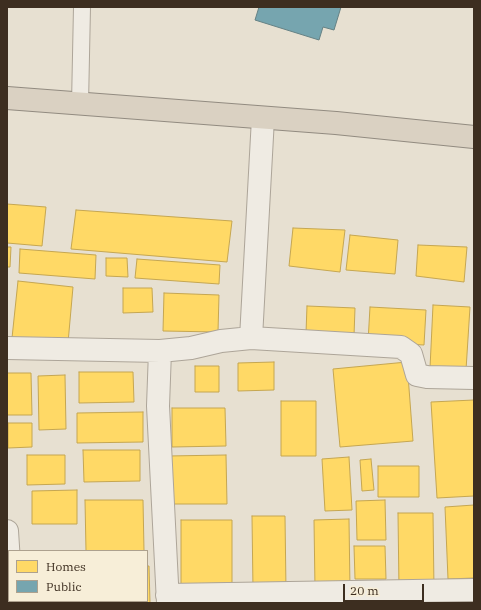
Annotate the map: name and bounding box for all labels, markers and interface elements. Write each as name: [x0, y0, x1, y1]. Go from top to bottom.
legend: [8, 550, 148, 602]
text: Homes: [46, 559, 86, 574]
scale bar: [345, 576, 426, 602]
text: Public: [46, 579, 82, 594]
text: 20 m: [350, 583, 379, 598]

